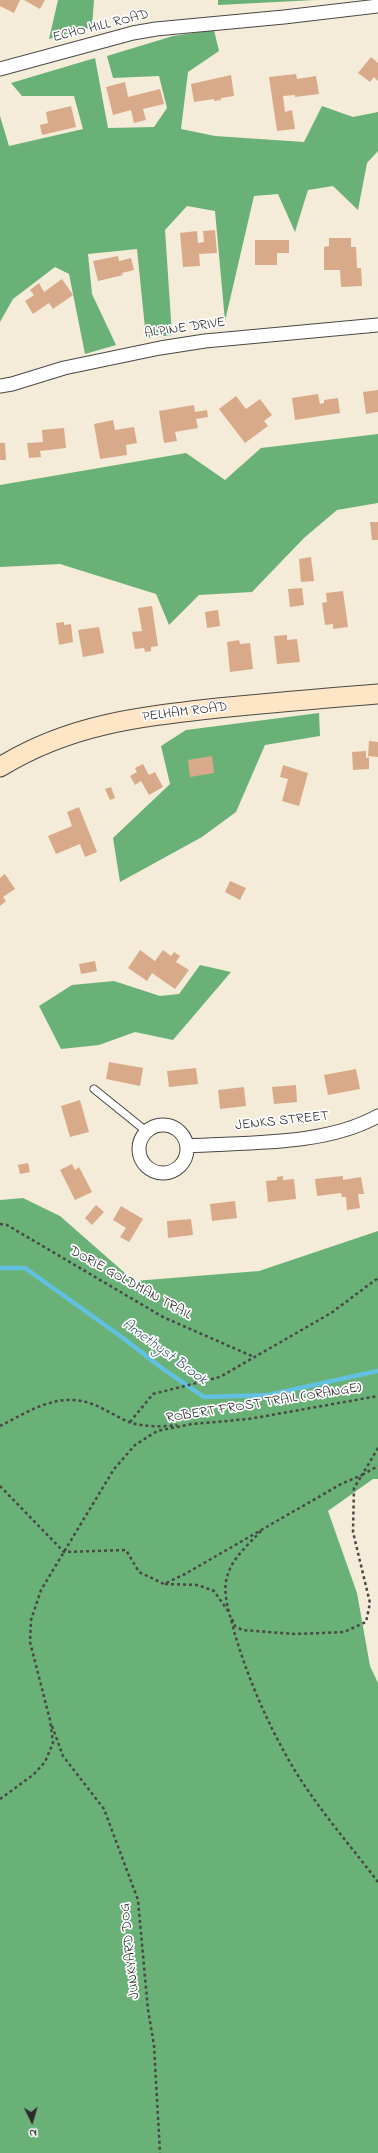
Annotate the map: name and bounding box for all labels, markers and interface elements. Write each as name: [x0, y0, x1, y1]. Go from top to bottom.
street label: ECHO HILL ROAD: [51, 7, 151, 47]
street label: ALPINE DRIVE: [144, 315, 226, 343]
street label: PELHAM ROAD: [141, 699, 229, 727]
street label: JENKS STREET: [234, 1109, 330, 1135]
street label: DORIE GOLDMAN TRAIL: [66, 1243, 194, 1325]
water label: Amethyst Brook: [118, 1316, 210, 1390]
street label: ROBERT FROST TRAIL (ORANGE): [165, 1380, 363, 1428]
street label: JUNKYARD DOG: [118, 1902, 144, 2000]
north arrow: [12, 2101, 52, 2141]
text: N: [29, 2125, 37, 2141]

